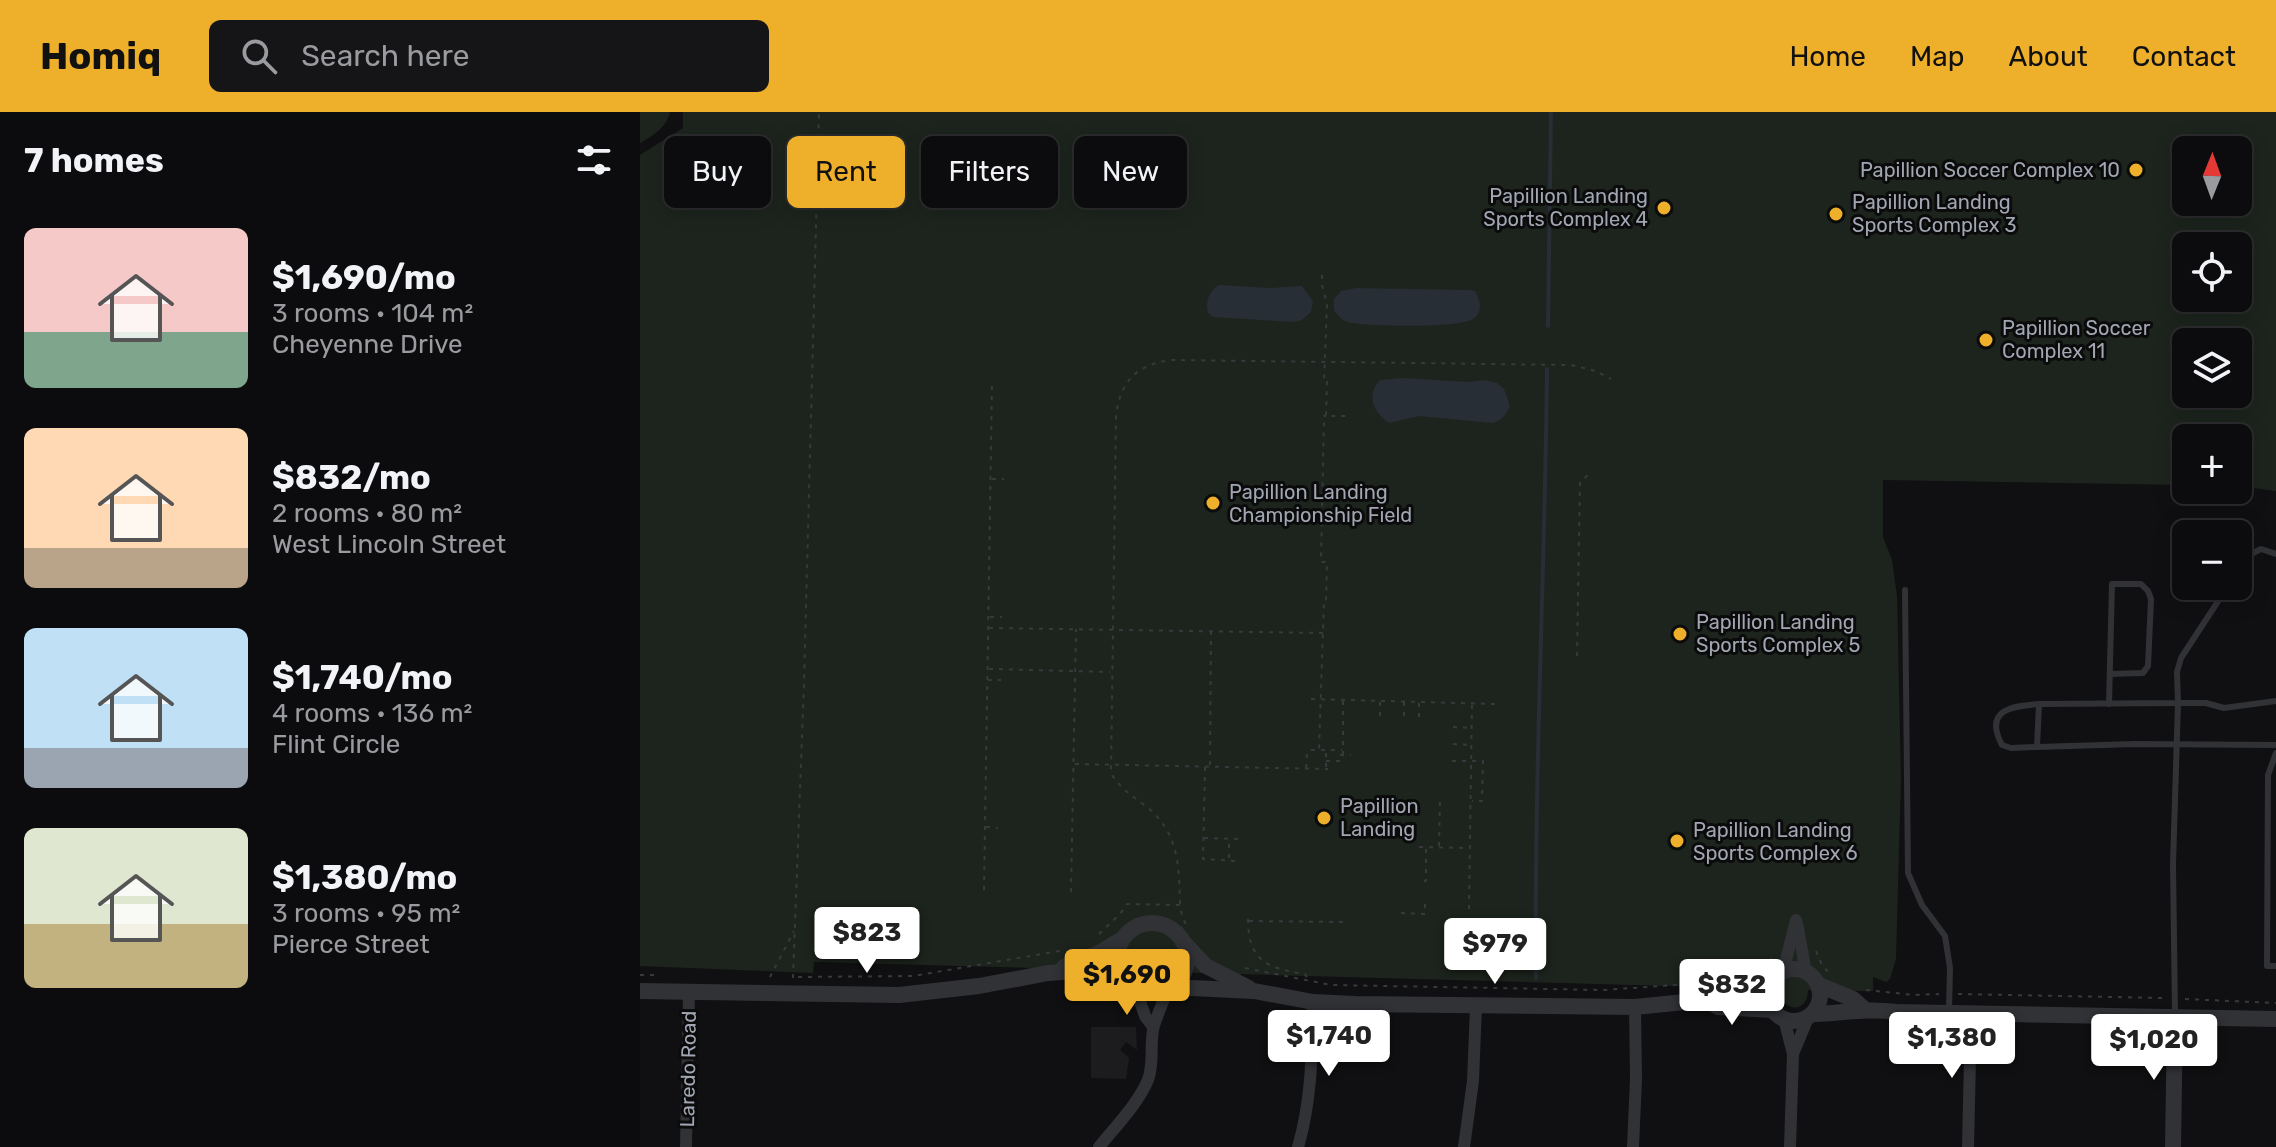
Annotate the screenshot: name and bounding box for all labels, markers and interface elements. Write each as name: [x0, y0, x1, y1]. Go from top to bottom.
search box: [209, 20, 769, 92]
text: Homiq: [40, 33, 161, 79]
icon: search: [237, 34, 281, 78]
text: Search here: [301, 38, 469, 74]
text: Home: [1789, 40, 1866, 73]
text: Map: [1910, 40, 1964, 73]
text: About: [2008, 40, 2088, 73]
text: Contact: [2132, 40, 2236, 73]
chip: Buy: [664, 136, 771, 208]
chip: Rent: [787, 136, 905, 208]
chip: Filters: [921, 136, 1058, 208]
chip: New: [1074, 136, 1187, 208]
north arrow: [2172, 136, 2252, 216]
map controls: [2172, 136, 2252, 600]
icon: filters: [572, 138, 616, 182]
text: 7 homes: [24, 140, 164, 181]
place label: Papillion Soccer Complex 10: [1860, 158, 2120, 182]
marker: Papillion Soccer Complex 10: [2127, 161, 2145, 179]
place label: Papillion Landing Sports Complex 4: [1483, 184, 1648, 231]
place label: Papillion Landing Sports Complex 3: [1852, 190, 2016, 237]
marker: Papillion Landing Sports Complex 4: [1655, 199, 1673, 217]
marker: Papillion Landing Sports Complex 3: [1827, 205, 1845, 223]
button: locate: [2172, 232, 2252, 312]
text: $1,690/mo: [272, 257, 456, 298]
icon: home: [88, 260, 184, 356]
text: 3 rooms · 104 m²: [272, 298, 473, 329]
place label: Papillion Soccer Complex 11: [2002, 316, 2151, 363]
button: layers: [2172, 328, 2252, 408]
text: Cheyenne Drive: [272, 329, 463, 360]
marker: Papillion Soccer Complex 11: [1977, 331, 1995, 349]
button: +: [2172, 424, 2252, 504]
text: $832/mo: [272, 457, 431, 498]
icon: home: [88, 460, 184, 556]
place label: Papillion Landing Championship Field: [1229, 480, 1412, 527]
marker: Papillion Landing Championship Field: [1204, 494, 1222, 512]
text: 2 rooms · 80 m²: [272, 498, 462, 529]
button: −: [2172, 520, 2252, 600]
text: West Lincoln Street: [272, 529, 506, 560]
place label: Papillion Landing Sports Complex 5: [1696, 610, 1860, 657]
marker: Papillion Landing Sports Complex 5: [1671, 625, 1689, 643]
text: $1,740/mo: [272, 657, 453, 698]
icon: home: [88, 660, 184, 756]
text: 4 rooms · 136 m²: [272, 698, 472, 729]
text: Flint Circle: [272, 729, 400, 760]
place label: Papillion Landing: [1340, 794, 1419, 841]
marker: Papillion Landing: [1315, 809, 1333, 827]
place label: Papillion Landing Sports Complex 6: [1693, 818, 1857, 865]
marker: Papillion Landing Sports Complex 6: [1668, 832, 1686, 850]
text: $1,380/mo: [272, 857, 457, 898]
icon: home: [88, 860, 184, 956]
text: 3 rooms · 95 m²: [272, 898, 460, 929]
pin: $823: [820, 907, 914, 975]
text: $823: [832, 917, 902, 948]
pin: $979: [1448, 918, 1542, 986]
text: $979: [1462, 928, 1528, 959]
text: Pierce Street: [272, 929, 430, 960]
pin: $1,690: [1062, 949, 1192, 1017]
text: $1,690: [1083, 959, 1171, 990]
pin: $832: [1685, 959, 1779, 1027]
text: $832: [1697, 969, 1767, 1000]
pin: $1,740: [1264, 1010, 1394, 1078]
street label: Laredo Road: [675, 1011, 701, 1127]
pin: $1,380: [1887, 1012, 2017, 1080]
pin: $1,020: [2089, 1014, 2219, 1082]
text: $1,740: [1286, 1020, 1372, 1051]
text: $1,380: [1907, 1022, 1997, 1053]
text: $1,020: [2109, 1024, 2199, 1055]

